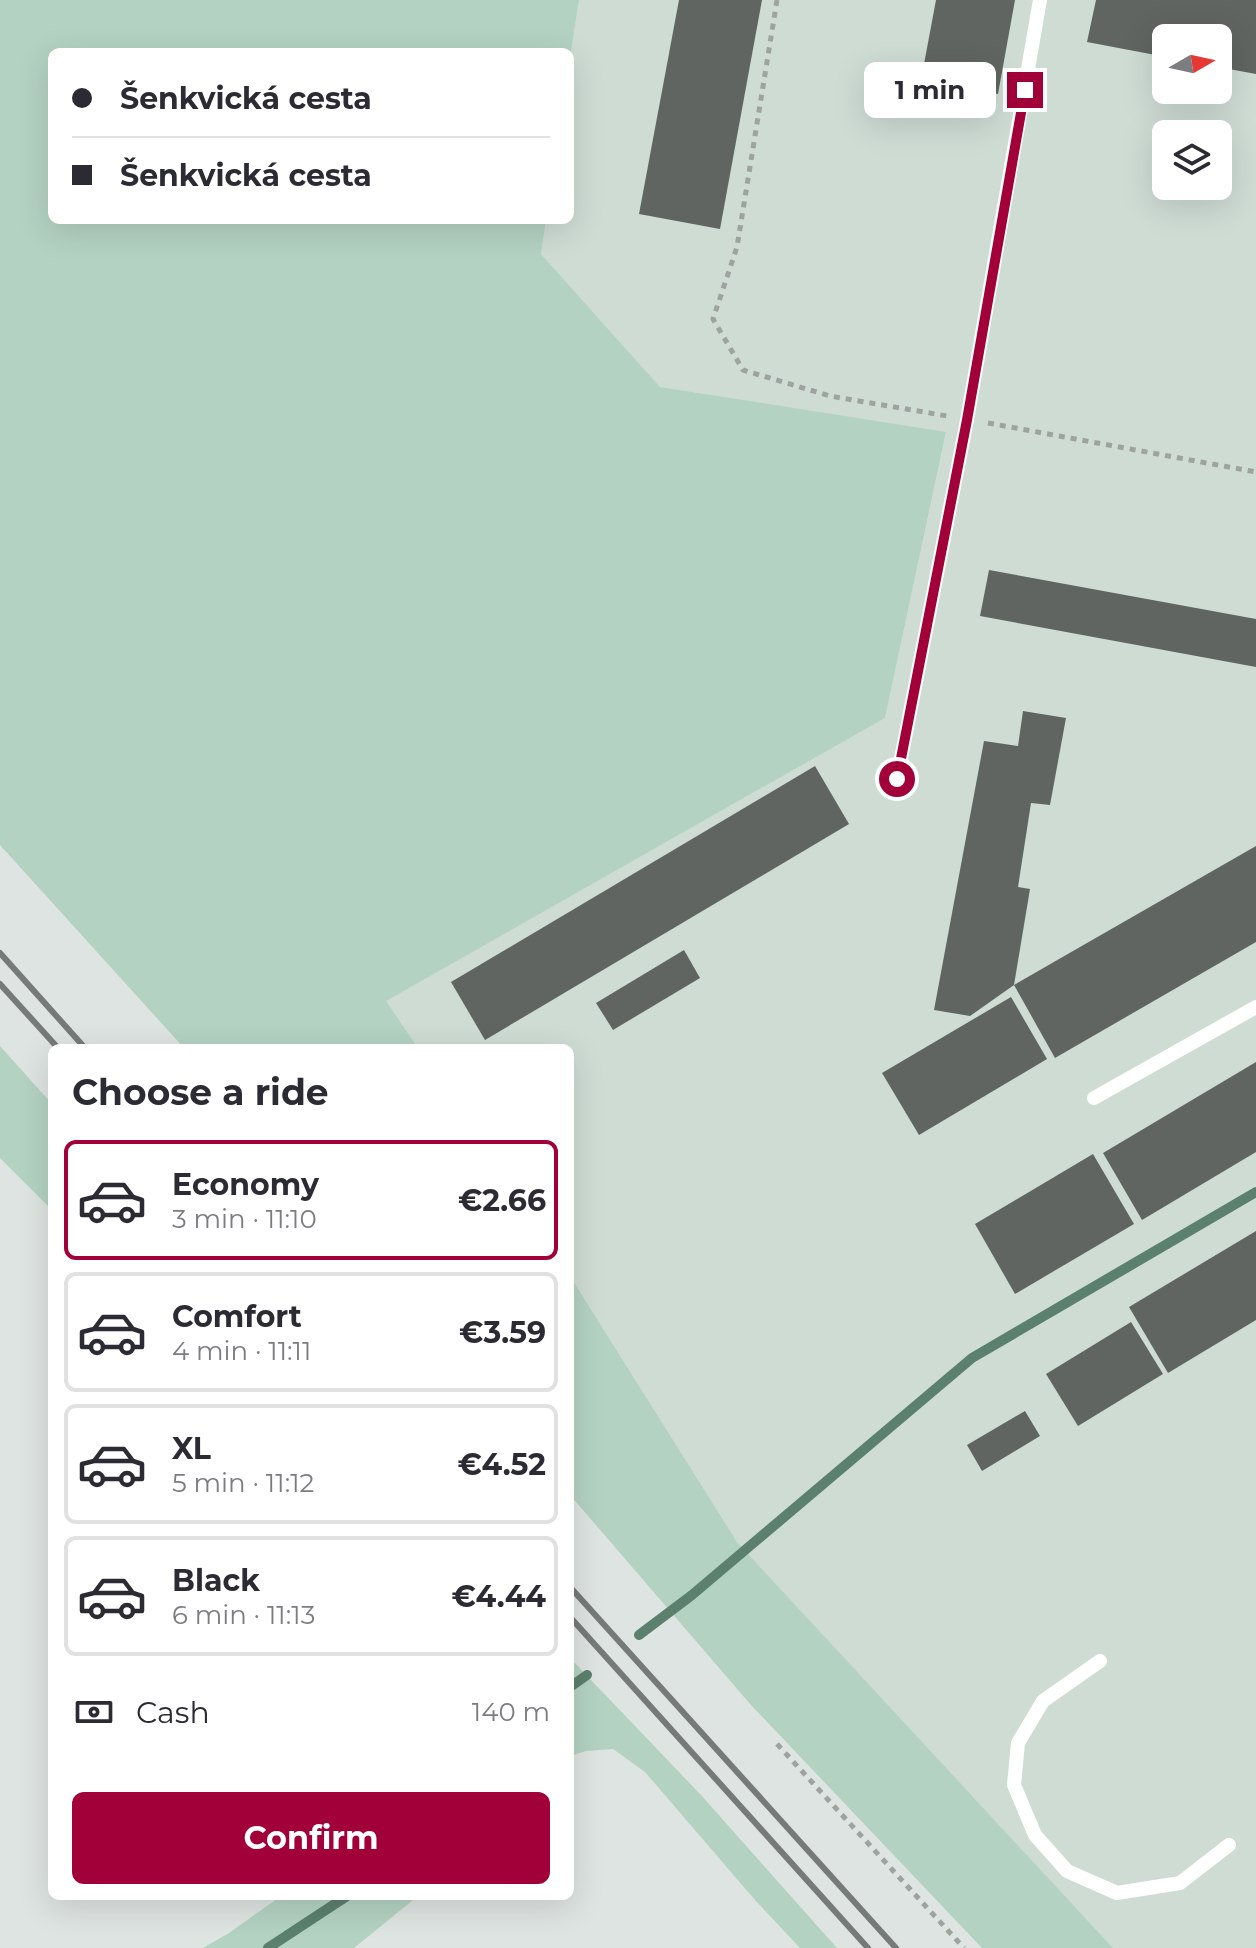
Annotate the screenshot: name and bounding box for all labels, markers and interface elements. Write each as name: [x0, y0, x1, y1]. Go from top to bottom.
north arrow: [1152, 24, 1232, 104]
map controls: [1152, 24, 1232, 200]
callout: 1 min: [865, 62, 997, 118]
route end: [1007, 72, 1043, 108]
text: 1 min: [895, 74, 965, 106]
text: Šenkvická cesta: [120, 80, 372, 117]
button: layers: [1152, 120, 1232, 200]
text: Šenkvická cesta: [120, 157, 372, 194]
route start: [879, 761, 915, 797]
text: Choose a ride: [72, 1070, 329, 1114]
icon: car: [76, 1164, 148, 1236]
text: Economy: [172, 1166, 319, 1203]
text: €2.66: [458, 1182, 546, 1219]
text: 3 min · 11:10: [172, 1203, 317, 1235]
icon: car: [76, 1296, 148, 1368]
text: Comfort: [172, 1298, 302, 1335]
text: €3.59: [459, 1314, 546, 1351]
text: 4 min · 11:11: [172, 1335, 311, 1367]
icon: car: [76, 1428, 148, 1500]
text: XL: [172, 1430, 211, 1467]
text: €4.52: [458, 1446, 546, 1483]
text: 5 min · 11:12: [172, 1467, 314, 1499]
icon: car: [76, 1560, 148, 1632]
text: Black: [172, 1562, 260, 1599]
text: €4.44: [452, 1578, 546, 1615]
text: 6 min · 11:13: [172, 1599, 315, 1631]
icon: cash: [72, 1690, 116, 1734]
text: Cash: [136, 1694, 210, 1731]
text: 140 m: [472, 1696, 550, 1728]
button: Confirm: [72, 1792, 550, 1884]

